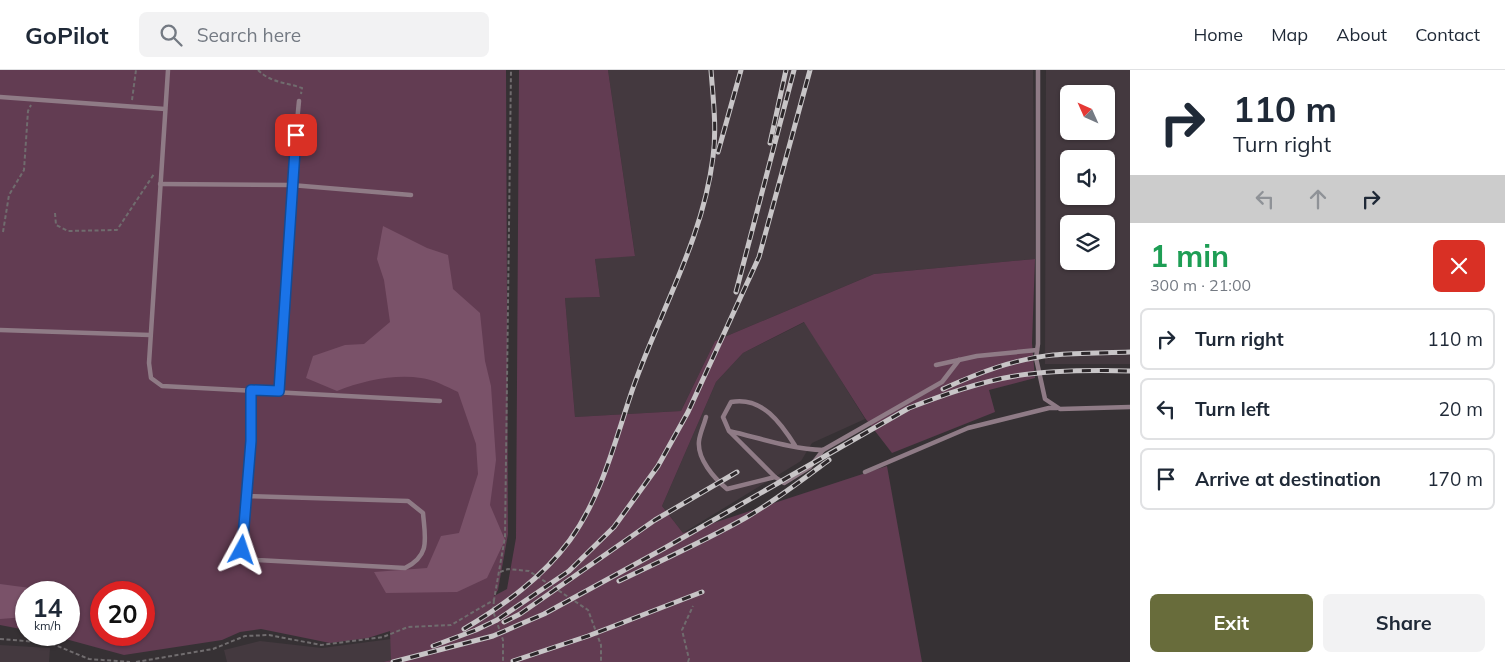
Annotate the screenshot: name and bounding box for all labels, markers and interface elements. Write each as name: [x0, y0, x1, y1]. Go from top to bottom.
search box: [139, 12, 489, 57]
text: GoPilot: [25, 20, 109, 50]
icon: search: [157, 21, 185, 49]
text: Search here: [197, 23, 301, 47]
text: Home: [1193, 23, 1243, 46]
text: Map: [1271, 23, 1308, 46]
text: About: [1336, 23, 1387, 46]
text: Contact: [1415, 23, 1480, 46]
north arrow: [1060, 85, 1115, 140]
map controls: [1060, 85, 1115, 270]
text: 110 m: [1233, 87, 1337, 131]
icon: right: [1150, 90, 1215, 155]
pin: [275, 114, 317, 156]
icon: arrive: [282, 121, 310, 149]
text: Turn right: [1233, 130, 1331, 158]
button: sound: [1060, 150, 1115, 205]
icon: left: [1251, 185, 1279, 213]
icon: ahead: [1304, 185, 1332, 213]
icon: right: [1357, 185, 1385, 213]
button: layers: [1060, 215, 1115, 270]
text: 1 min: [1150, 237, 1229, 275]
button: close: [1433, 240, 1485, 292]
text: 300 m · 21:00: [1150, 275, 1251, 295]
icon: right: [1152, 325, 1180, 353]
text: Turn right: [1195, 327, 1284, 351]
text: 110 m: [1427, 327, 1483, 351]
icon: left: [1152, 395, 1180, 423]
text: Turn left: [1195, 397, 1270, 421]
text: 20 m: [1439, 397, 1483, 421]
icon: arrive: [1152, 465, 1180, 493]
text: Arrive at destination: [1195, 467, 1381, 491]
text: 170 m: [1427, 467, 1483, 491]
position arrow: [215, 523, 267, 575]
speed limit sign: 20: [90, 581, 155, 646]
text: 14: [32, 592, 63, 623]
button: Exit: [1150, 594, 1313, 652]
button: Share: [1323, 594, 1485, 652]
text: km/h: [34, 618, 61, 633]

